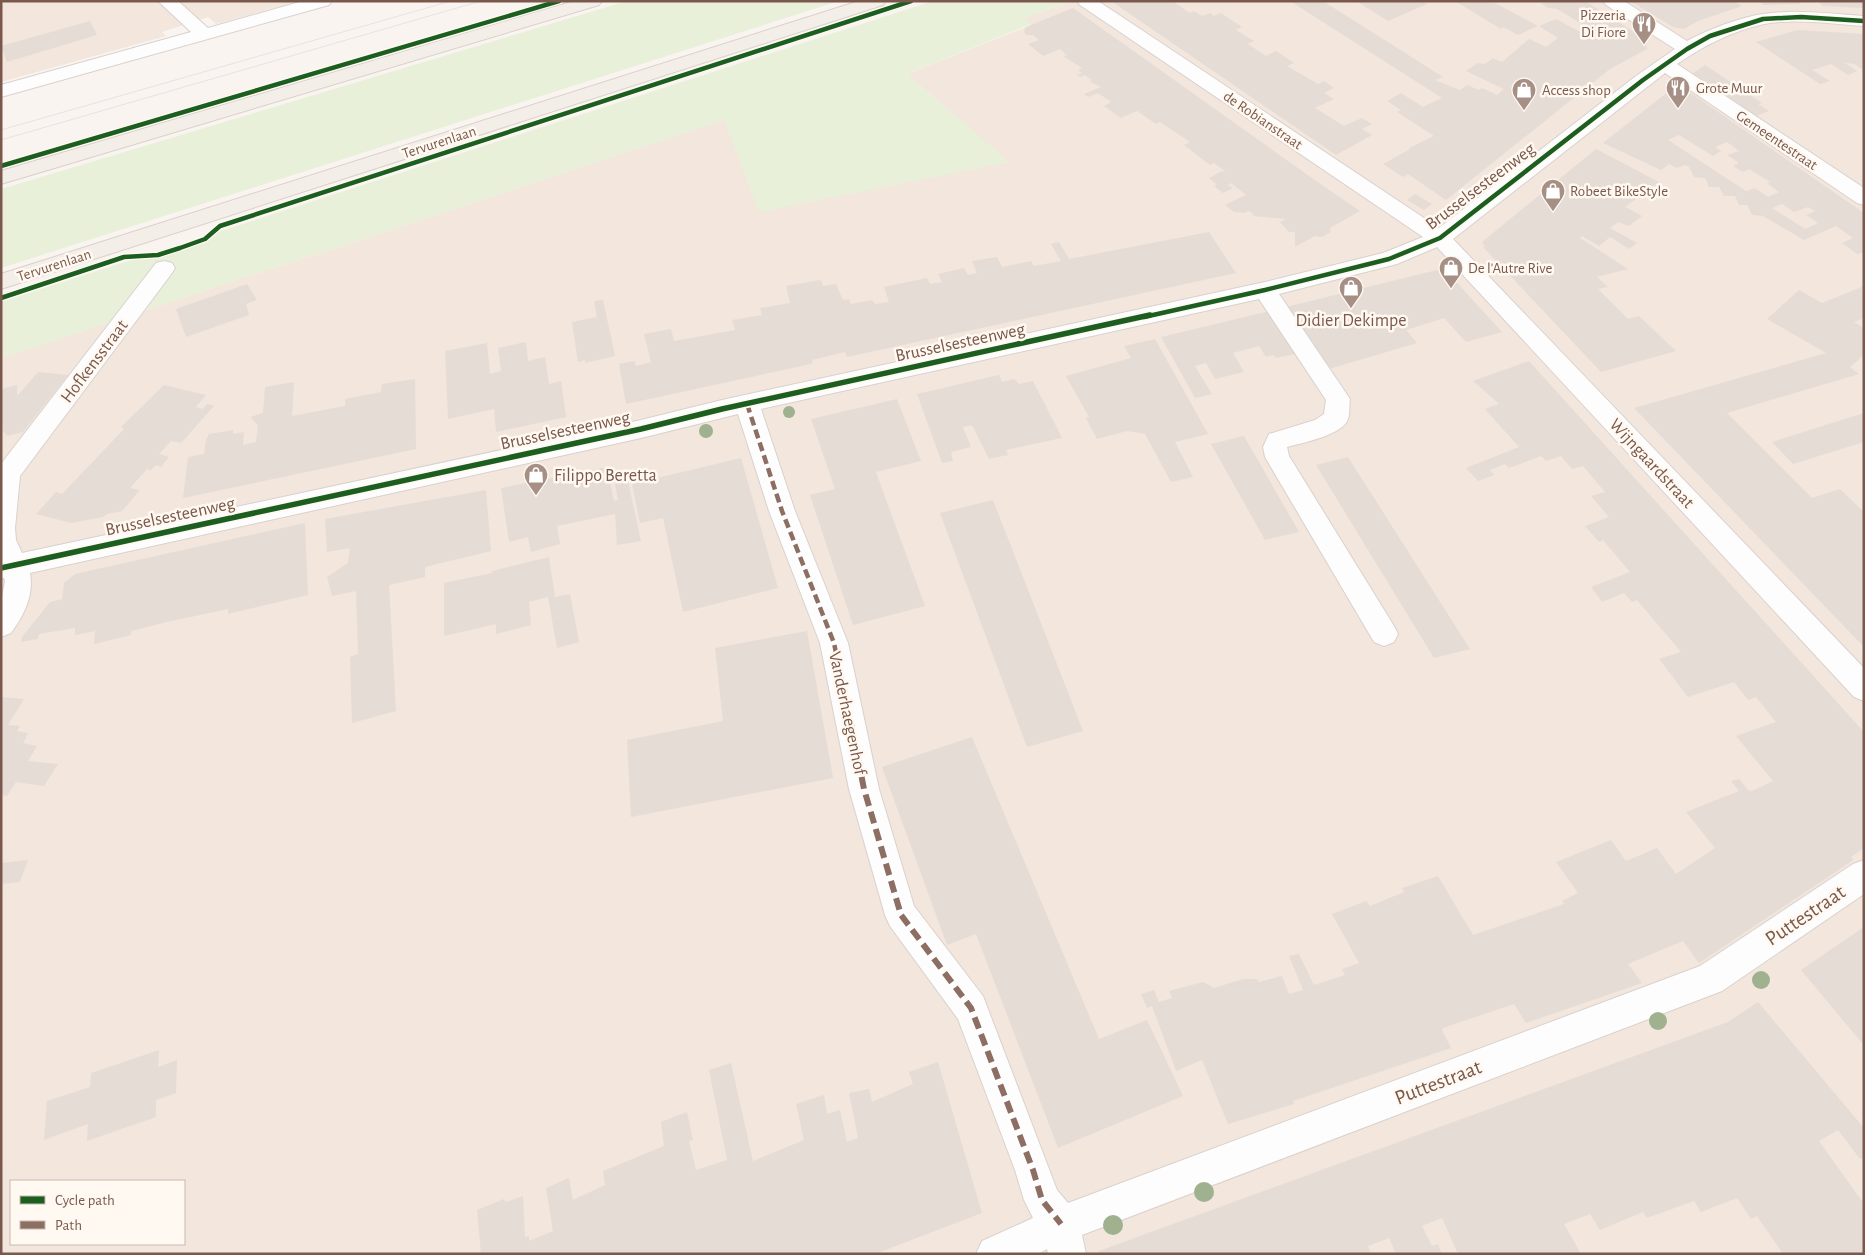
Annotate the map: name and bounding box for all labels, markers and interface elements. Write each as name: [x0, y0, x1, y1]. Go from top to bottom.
place label: Pizzeria Di Fiore: [1580, 8, 1626, 40]
restaurant icon: Pizzeria Di Fiore: [1631, 11, 1657, 45]
restaurant icon: Grote Muur: [1665, 75, 1691, 109]
shop icon: Access shop: [1511, 77, 1537, 111]
place label: Grote Muur: [1696, 81, 1763, 96]
place label: Access shop: [1542, 83, 1611, 98]
street label: de Robianstraat: [1220, 89, 1305, 152]
street label: Gemeentestraat: [1733, 108, 1820, 173]
street label: Tervurenlaan: [400, 123, 478, 161]
street label: Brusselsesteenweg: [1422, 140, 1539, 234]
shop icon: Robeet BikeStyle: [1540, 178, 1566, 212]
place label: Robeet BikeStyle: [1570, 184, 1668, 199]
street label: Tervurenlaan: [15, 246, 93, 284]
shop icon: De l'Autre Rive: [1438, 255, 1464, 289]
place label: De l'Autre Rive: [1468, 261, 1552, 276]
shop icon: Didier Dekimpe: [1338, 275, 1364, 309]
place label: Didier Dekimpe: [1295, 312, 1407, 330]
street label: Hofkensstraat: [58, 317, 132, 406]
street label: Brusselsesteenweg: [894, 320, 1027, 366]
street label: Brusselsesteenweg: [499, 408, 632, 454]
street label: Wijngaardstraat: [1605, 415, 1697, 512]
shop icon: Filippo Beretta: [523, 462, 549, 496]
place label: Filippo Beretta: [554, 467, 657, 485]
street label: Brusselsesteenweg: [104, 494, 237, 540]
street label: Vanderhaegenhof: [825, 650, 869, 778]
street label: Puttestraat: [1762, 881, 1849, 950]
street label: Puttestraat: [1392, 1056, 1485, 1109]
legend: [10, 1180, 185, 1245]
text: Cycle path: [55, 1193, 115, 1208]
text: Path: [55, 1218, 82, 1233]

